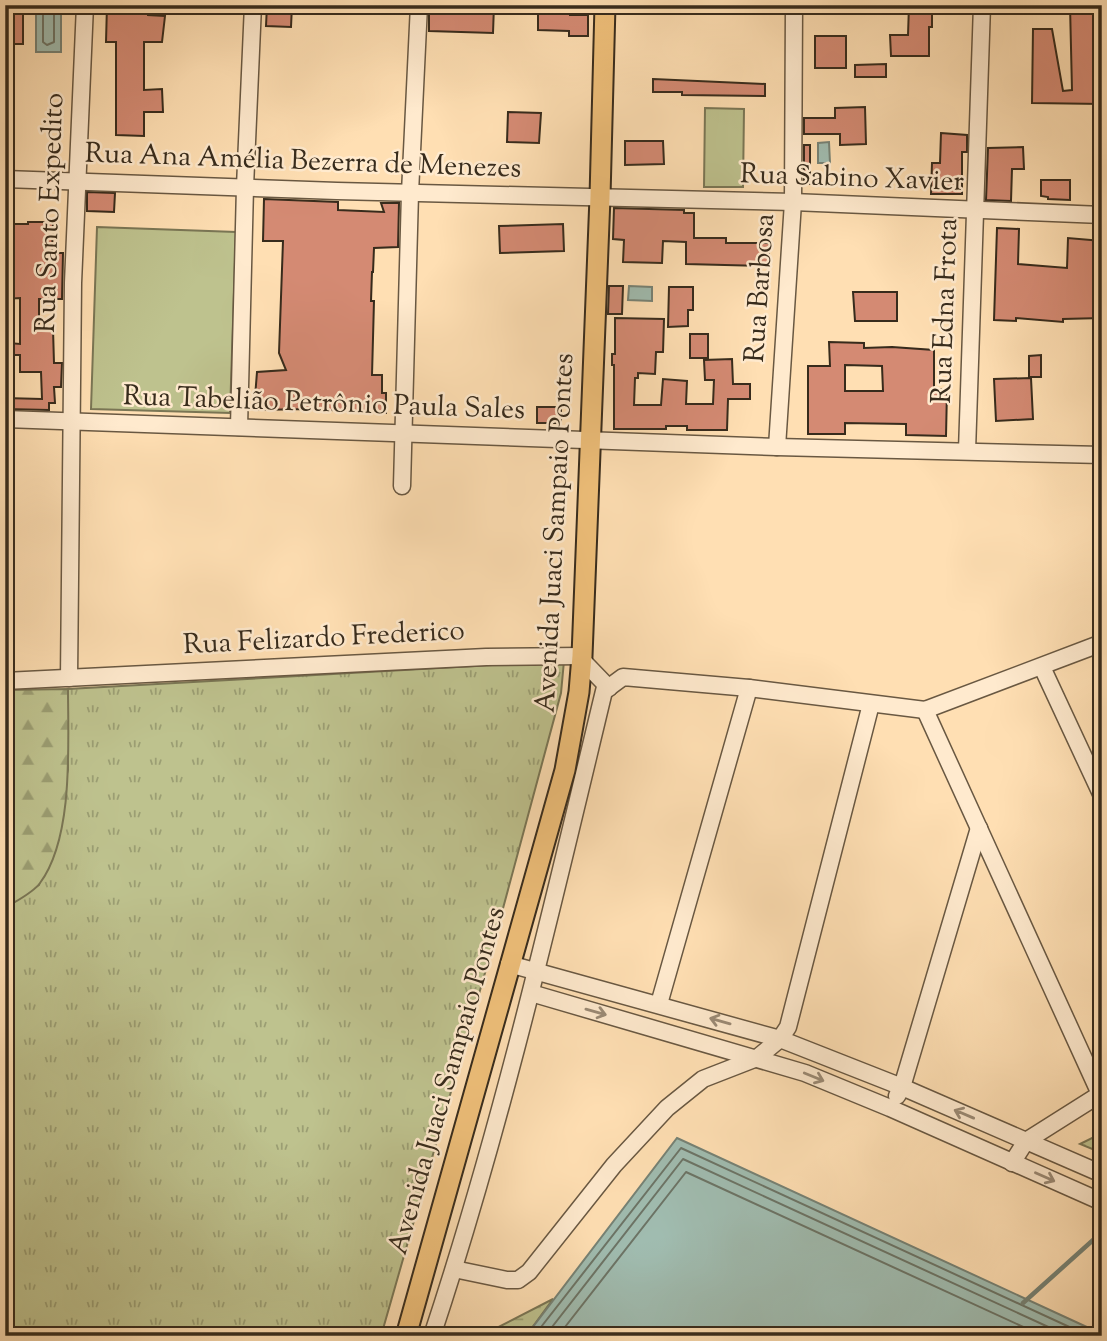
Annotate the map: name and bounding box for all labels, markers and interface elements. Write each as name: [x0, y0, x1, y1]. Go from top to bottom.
street label: Rua Santo Expedito: [27, 92, 75, 334]
street label: Rua Ana Amélia Bezerra de Menezes: [84, 134, 522, 190]
street label: Rua Sabino Xavier: [739, 155, 965, 203]
street label: Rua Barbosa: [736, 212, 786, 364]
street label: Rua Edna Frota: [923, 217, 969, 404]
street label: Avenida Juaci Sampaio Pontes: [527, 352, 585, 714]
street label: Rua Tabelião Petrônio Paula Sales: [122, 377, 526, 431]
street label: Rua Felizardo Frederico: [182, 612, 466, 666]
street label: Avenida Juaci Sampaio Pontes: [379, 902, 517, 1260]
one-way arrow: [585, 1006, 607, 1019]
one-way arrow: [709, 1014, 731, 1027]
one-way arrow: [803, 1071, 824, 1084]
one-way arrow: [953, 1107, 975, 1120]
one-way arrow: [1034, 1171, 1055, 1184]

